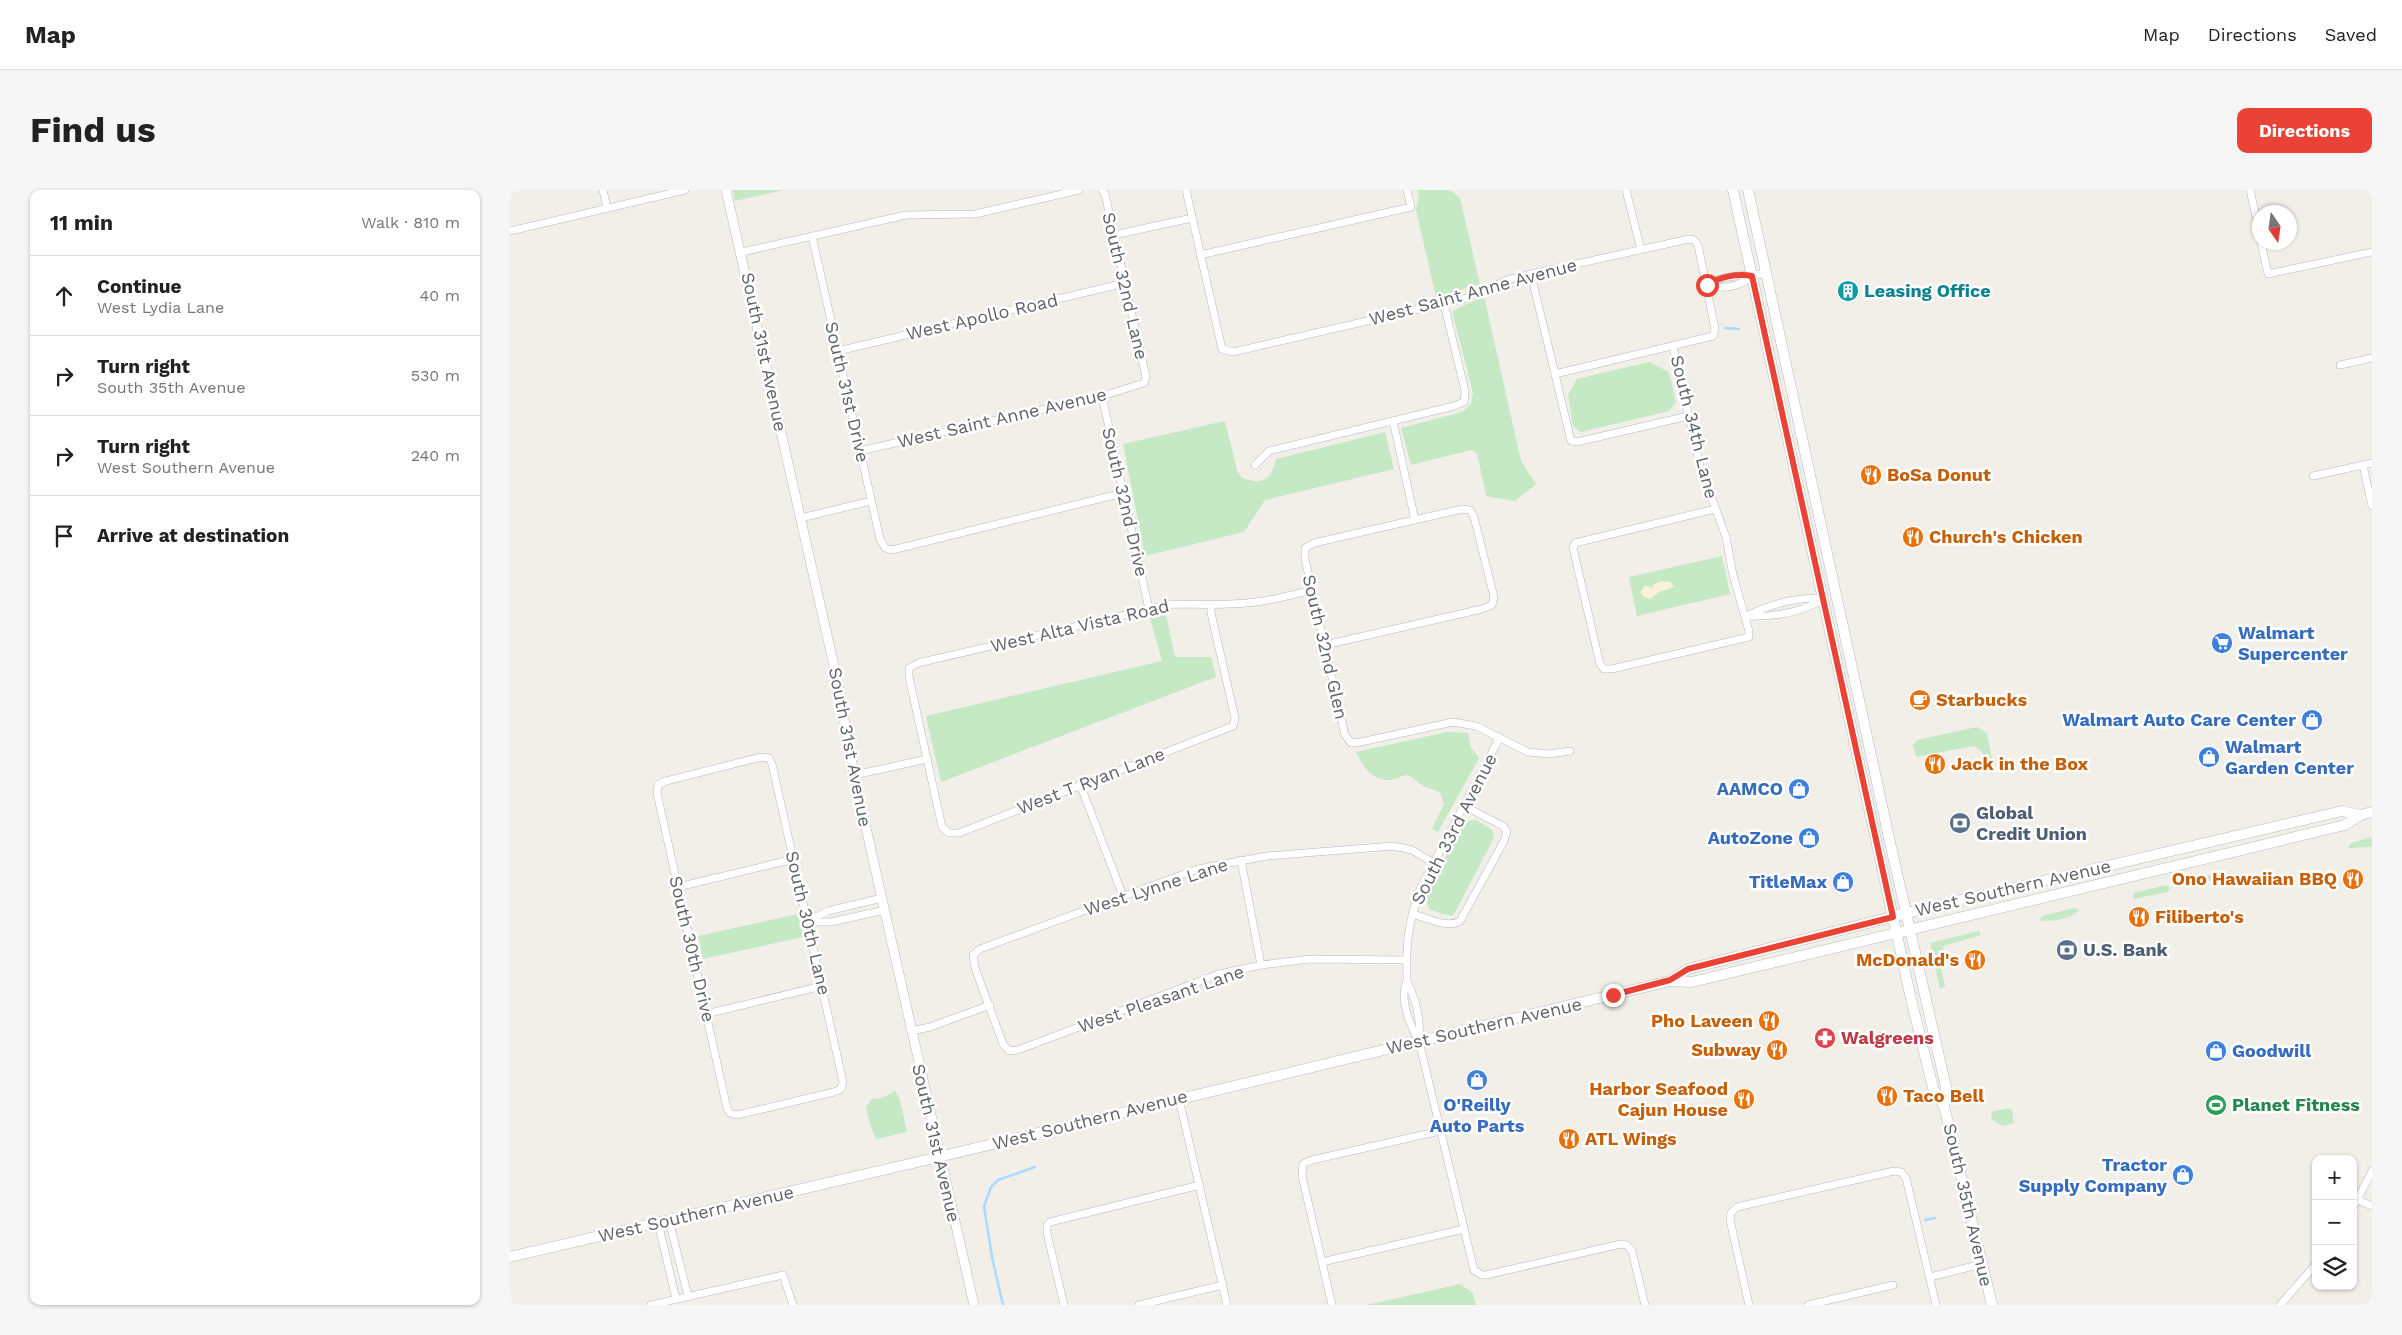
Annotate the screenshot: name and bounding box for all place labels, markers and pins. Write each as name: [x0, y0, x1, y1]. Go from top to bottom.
building icon: Leasing Office: [1836, 279, 1860, 303]
place label: Leasing Office: [1864, 280, 1991, 301]
restaurant icon: BoSa Donut: [1859, 463, 1883, 487]
place label: BoSa Donut: [1887, 464, 1991, 485]
restaurant icon: Church's Chicken: [1901, 525, 1925, 549]
place label: Church's Chicken: [1929, 526, 2083, 547]
place label: Walmart Supercenter: [2238, 622, 2348, 664]
supermarket icon: Walmart Supercenter: [2210, 631, 2234, 655]
cafe icon: Starbucks: [1908, 688, 1932, 712]
place label: Starbucks: [1936, 689, 2028, 710]
shop icon: Walmart Auto Care Center: [2300, 708, 2324, 732]
place label: Walmart Auto Care Center: [2062, 709, 2296, 730]
place label: Walmart Garden Center: [2225, 736, 2354, 778]
shop icon: Walmart Garden Center: [2197, 745, 2221, 769]
restaurant icon: Jack in the Box: [1923, 752, 1947, 776]
place label: Jack in the Box: [1951, 753, 2088, 774]
shop icon: AAMCO: [1787, 777, 1811, 801]
place label: AAMCO: [1717, 778, 1783, 799]
place label: Global Credit Union: [1976, 802, 2087, 844]
bank icon: Global Credit Union: [1948, 811, 1972, 835]
shop icon: AutoZone: [1797, 826, 1821, 850]
place label: AutoZone: [1708, 827, 1793, 848]
restaurant icon: Ono Hawaiian BBQ: [2341, 867, 2365, 891]
place label: Ono Hawaiian BBQ: [2172, 868, 2337, 889]
shop icon: TitleMax: [1831, 870, 1855, 894]
place label: TitleMax: [1749, 871, 1827, 892]
restaurant icon: Filiberto's: [2127, 905, 2151, 929]
place label: Filiberto's: [2155, 906, 2244, 927]
bank icon: U.S. Bank: [2055, 938, 2079, 962]
place label: U.S. Bank: [2083, 939, 2169, 960]
restaurant icon: McDonald's: [1963, 948, 1987, 972]
place label: McDonald's: [1856, 949, 1959, 970]
restaurant icon: Pho Laveen: [1757, 1009, 1781, 1033]
place label: Pho Laveen: [1651, 1010, 1753, 1031]
pharmacy icon: Walgreens: [1813, 1026, 1837, 1050]
place label: Walgreens: [1841, 1027, 1934, 1048]
restaurant icon: Subway: [1765, 1038, 1789, 1062]
place label: Subway: [1691, 1039, 1762, 1060]
shop icon: Goodwill: [2204, 1039, 2228, 1063]
place label: Goodwill: [2232, 1040, 2311, 1061]
shop icon: O'Reilly Auto Parts: [1465, 1068, 1489, 1092]
place label: Harbor Seafood Cajun House: [1589, 1078, 1728, 1120]
restaurant icon: Taco Bell: [1875, 1084, 1899, 1108]
place label: Taco Bell: [1903, 1085, 1984, 1106]
restaurant icon: Harbor Seafood Cajun House: [1732, 1087, 1756, 1111]
sports icon: Planet Fitness: [2204, 1093, 2228, 1117]
place label: O'Reilly Auto Parts: [1430, 1094, 1525, 1136]
place label: Planet Fitness: [2232, 1094, 2360, 1115]
restaurant icon: ATL Wings: [1557, 1127, 1581, 1151]
place label: ATL Wings: [1585, 1128, 1677, 1149]
place label: Tractor Supply Company: [2019, 1154, 2168, 1196]
shop icon: Tractor Supply Company: [2171, 1163, 2195, 1187]

